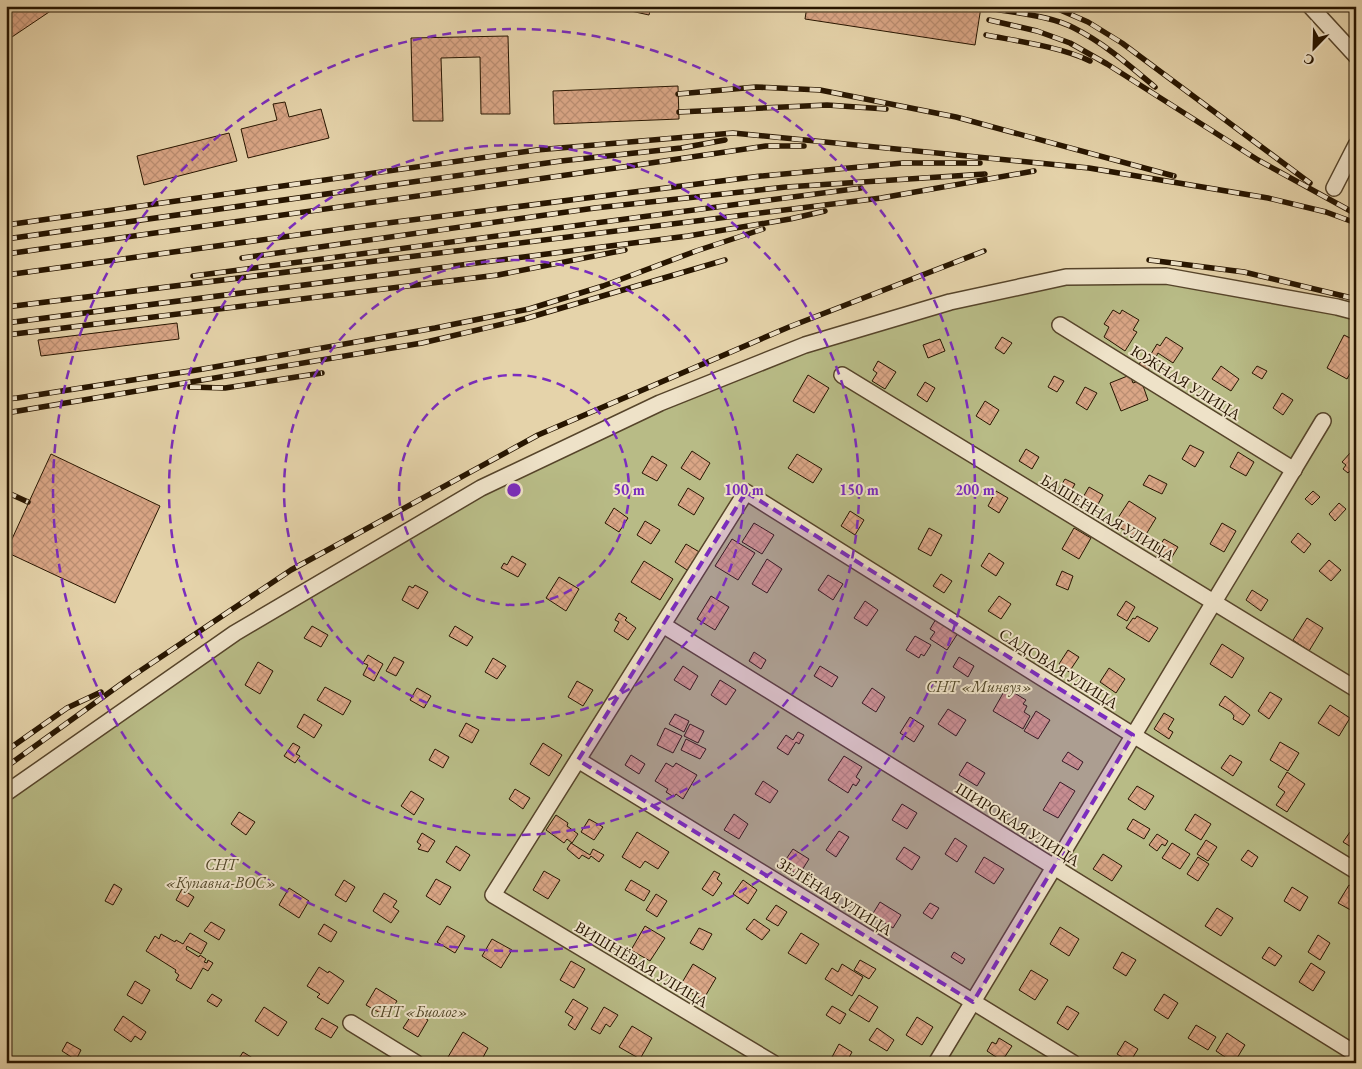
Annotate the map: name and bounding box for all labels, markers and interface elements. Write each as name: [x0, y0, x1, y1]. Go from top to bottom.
north arrow: [1290, 22, 1340, 72]
text: С: [1301, 50, 1317, 70]
street label: ЮЖНАЯ УЛИЦА: [1127, 340, 1246, 425]
street label: БАШЕННАЯ УЛИЦА: [1037, 469, 1180, 566]
text: 50 m: [613, 480, 645, 499]
text: 100 m: [724, 480, 764, 499]
text: 150 m: [839, 480, 879, 499]
text: 200 m: [955, 480, 995, 499]
centre of rings: [505, 481, 523, 499]
street label: САДОВАЯ УЛИЦА: [995, 623, 1123, 714]
park label: СНТ «Минвуз»: [926, 676, 1032, 697]
street label: ШИРОКАЯ УЛИЦА: [952, 778, 1085, 872]
street label: ЗЕЛЁНАЯ УЛИЦА: [773, 852, 897, 941]
park label: СНТ «Купавна-ВОС»: [166, 854, 276, 893]
street label: ВИШНЁВАЯ УЛИЦА: [571, 916, 713, 1013]
park label: СНТ «Биолог»: [370, 1001, 468, 1022]

